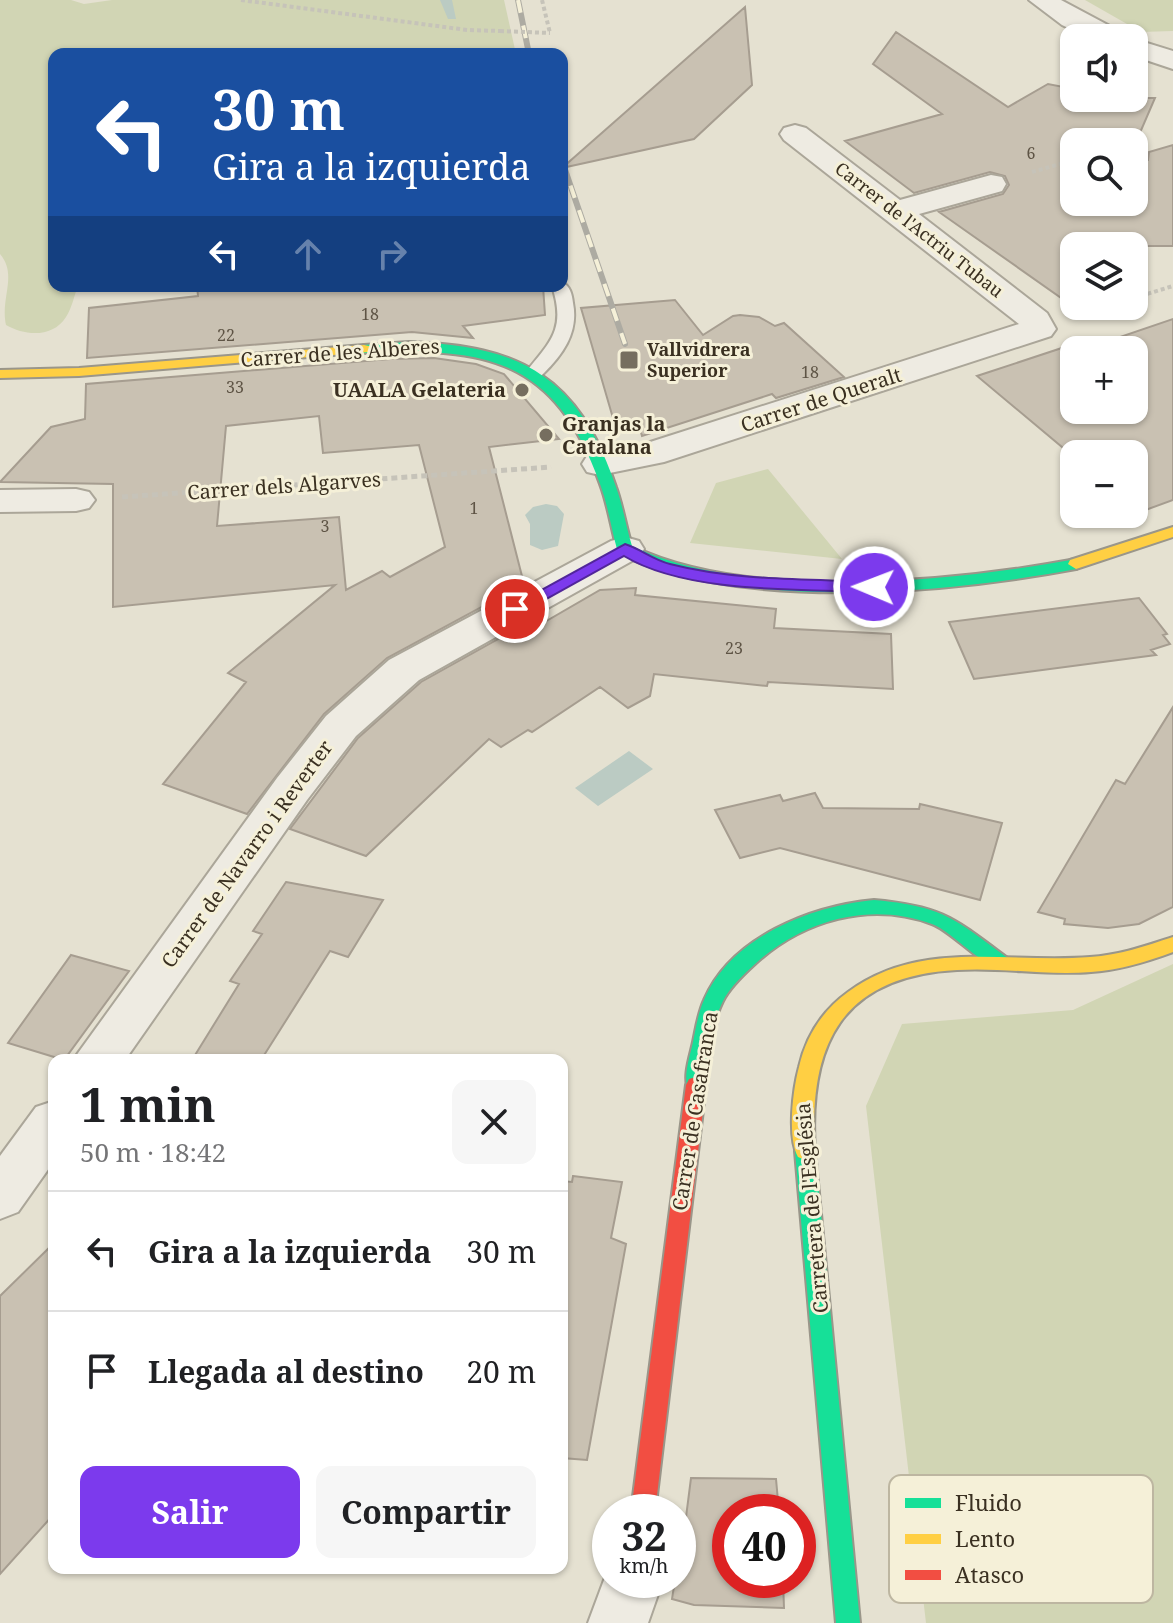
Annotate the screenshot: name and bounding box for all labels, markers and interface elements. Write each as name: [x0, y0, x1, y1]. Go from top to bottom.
map controls: [1060, 24, 1148, 528]
button: sound: [1060, 24, 1148, 112]
text: 30 m: [212, 70, 345, 146]
icon: left: [80, 80, 184, 184]
button: search: [1060, 128, 1148, 216]
text: Gira a la izquierda: [212, 142, 531, 191]
house number: 6: [1027, 142, 1036, 164]
street label: Carrer de l'Actriu Tubau: [831, 156, 1009, 303]
icon: left: [202, 232, 246, 276]
icon: ahead: [286, 232, 330, 276]
icon: right: [370, 232, 414, 276]
button: layers: [1060, 232, 1148, 320]
house number: 18: [361, 303, 379, 325]
house number: 22: [217, 324, 235, 346]
street label: Carrer de les Alberes: [240, 332, 440, 373]
button: +: [1060, 336, 1148, 424]
place label: Vallvidrera Superior: [647, 337, 751, 382]
marker: Vallvidrera Superior: [618, 349, 640, 371]
street label: Carrer de Queralt: [737, 361, 905, 438]
house number: 18: [801, 361, 819, 383]
house number: 33: [226, 376, 244, 398]
place label: UAALA Gelateria: [333, 376, 506, 403]
marker: UAALA Gelateria: [513, 381, 531, 399]
place label: Granjas la Catalana: [562, 410, 666, 460]
marker: Granjas la Catalana: [537, 426, 555, 444]
button: −: [1060, 440, 1148, 528]
street label: Carrer dels Algarves: [186, 465, 382, 506]
house number: 1: [470, 497, 478, 519]
house number: 3: [321, 515, 330, 537]
position arrow: [832, 545, 916, 629]
pin: [481, 575, 549, 643]
icon: arrive: [493, 587, 537, 631]
house number: 23: [725, 637, 743, 659]
street label: Carrer de Navarro i Reverter: [155, 734, 339, 973]
street label: Carrer de Casafranca: [665, 1009, 724, 1212]
text: 1 min: [80, 1071, 216, 1136]
button: close: [452, 1080, 536, 1164]
street label: Carretera de l'Església: [789, 1102, 834, 1314]
text: 50 m · 18:42: [80, 1134, 226, 1170]
icon: left: [80, 1229, 124, 1273]
text: Gira a la izquierda: [148, 1231, 431, 1272]
text: 30 m: [466, 1231, 536, 1272]
icon: arrive: [80, 1349, 124, 1393]
text: Llegada al destino: [148, 1351, 424, 1392]
text: 20 m: [466, 1351, 536, 1392]
button: Salir: [80, 1466, 300, 1558]
button: Compartir: [316, 1466, 536, 1558]
legend: [889, 1475, 1153, 1603]
text: Fluido: [955, 1487, 1022, 1517]
speed limit sign: 40: [712, 1494, 816, 1598]
text: 32: [621, 1508, 667, 1563]
text: Lento: [955, 1523, 1015, 1553]
text: km/h: [619, 1552, 669, 1579]
text: Atasco: [955, 1559, 1024, 1589]

